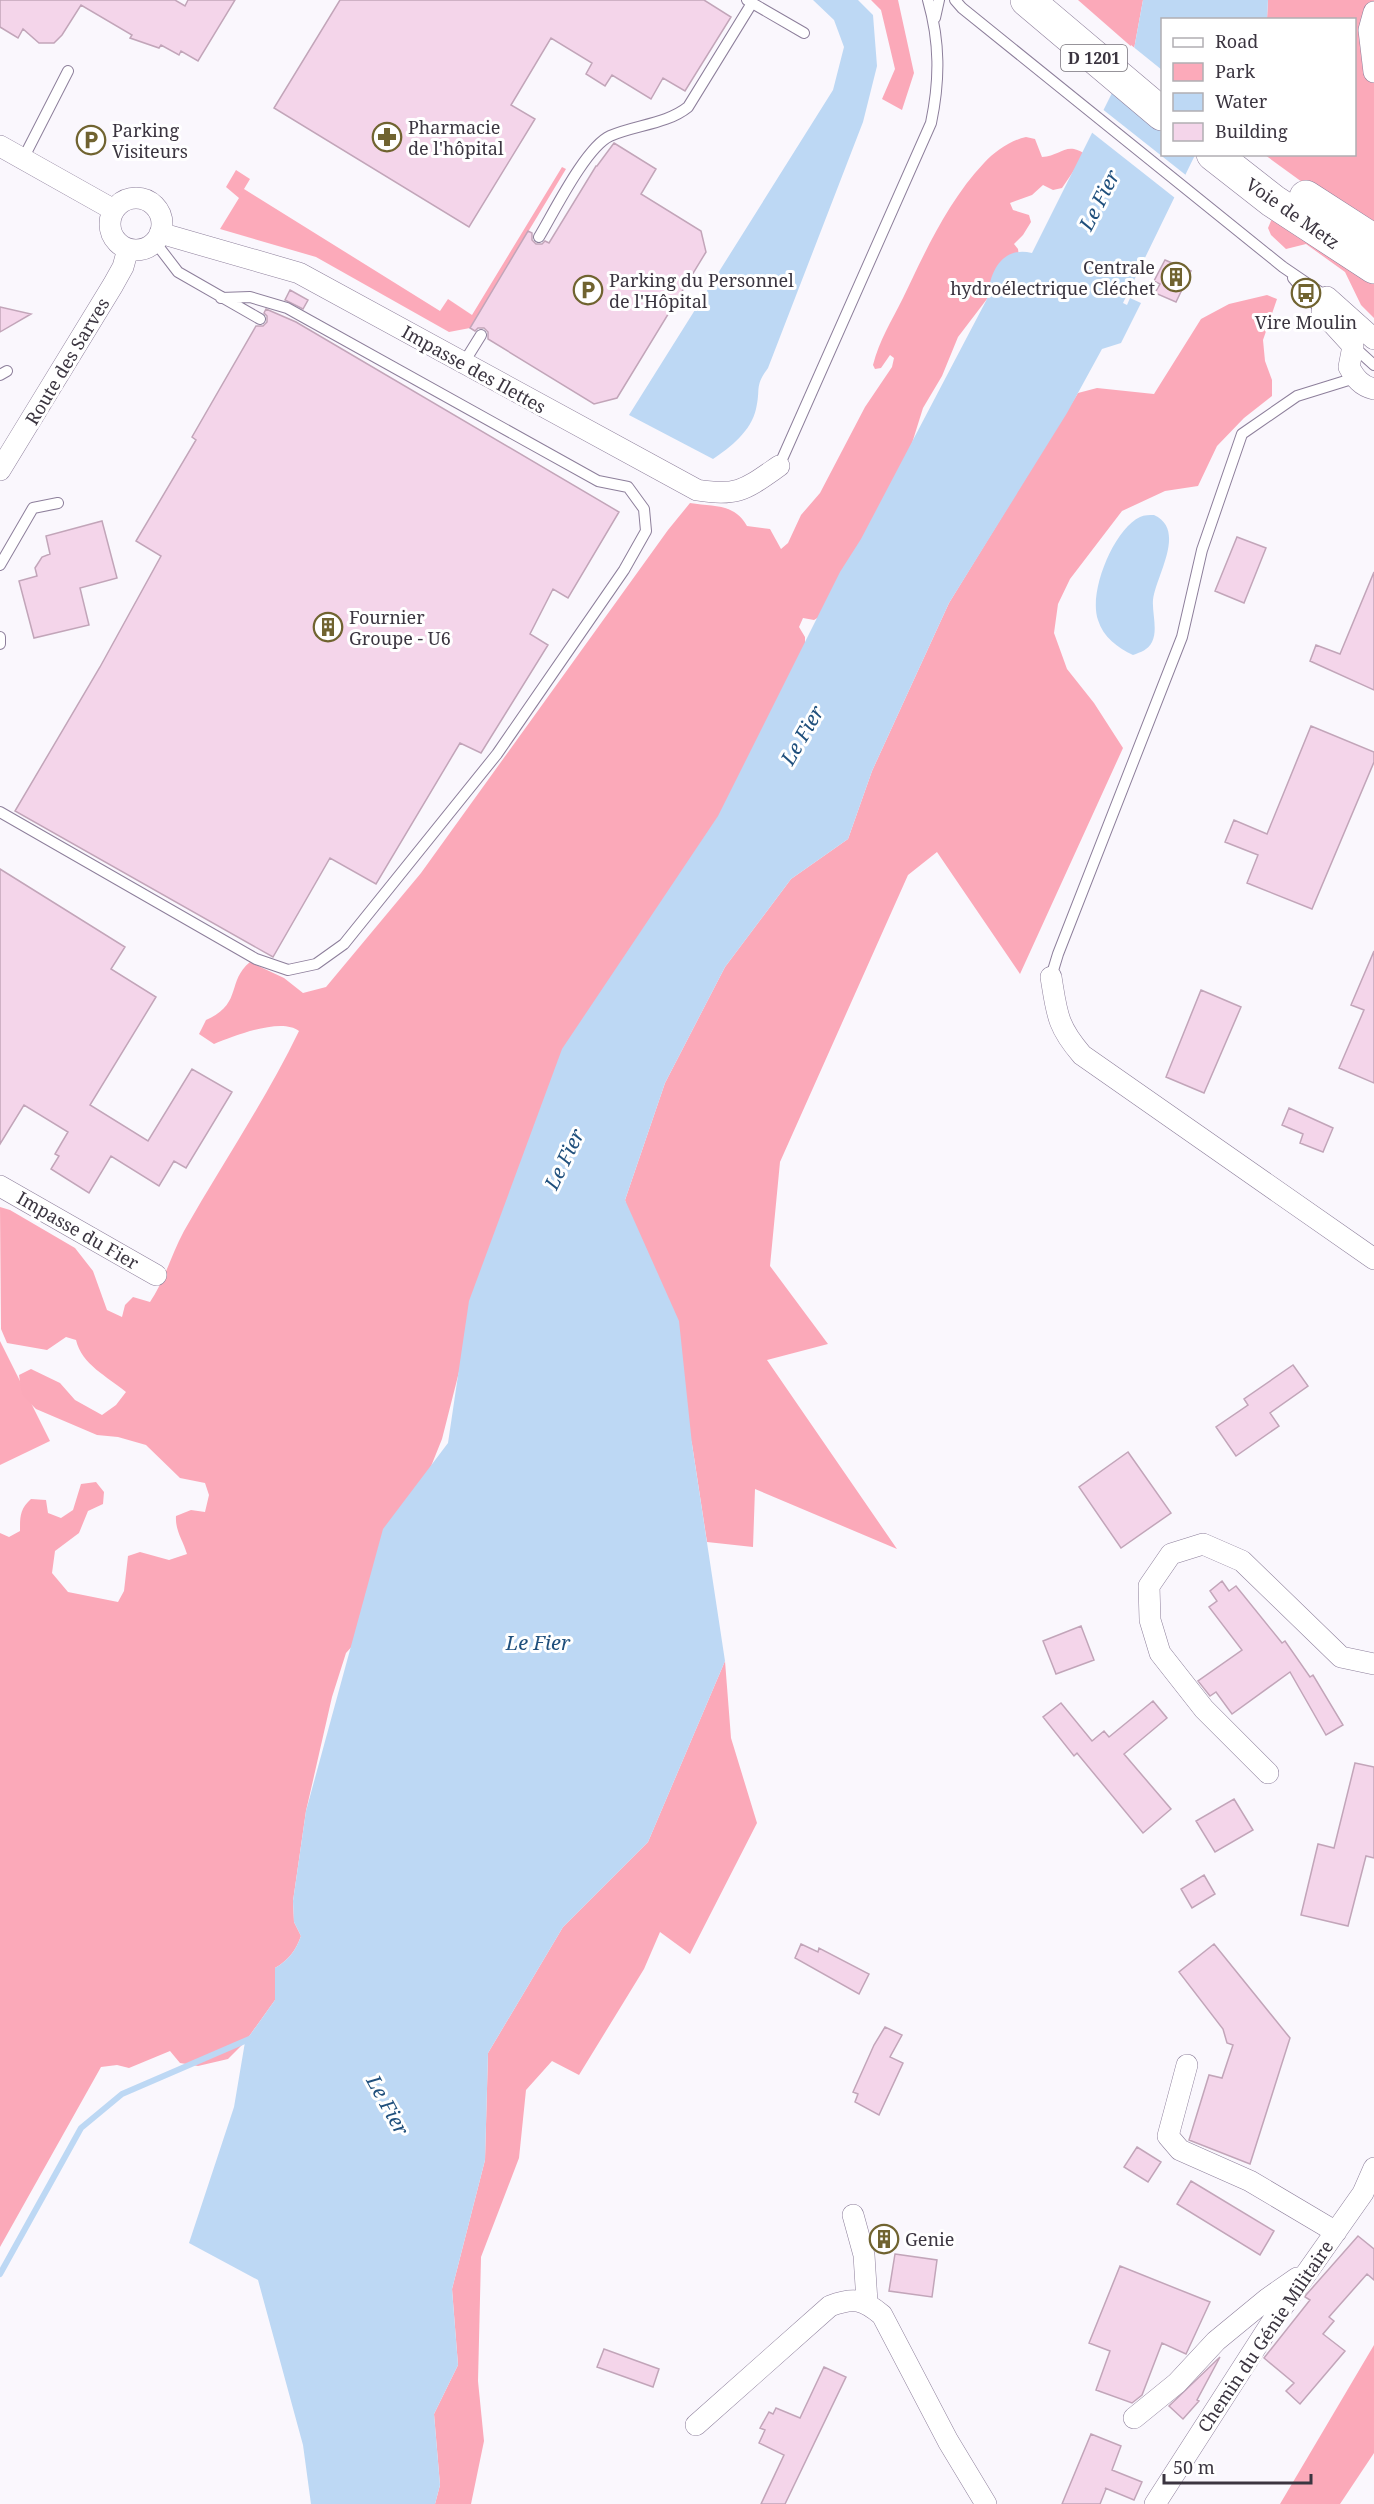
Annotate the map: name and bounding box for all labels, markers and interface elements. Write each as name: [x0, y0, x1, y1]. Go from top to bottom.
legend: [1161, 18, 1356, 156]
text: Road: [1215, 29, 1258, 53]
road number: D 1201: [1061, 45, 1127, 71]
text: Park: [1215, 59, 1255, 83]
text: Water: [1215, 89, 1268, 113]
place label: Pharmacie de l'hôpital: [408, 115, 504, 160]
place label: Parking Visiteurs: [112, 118, 188, 163]
text: Building: [1215, 119, 1288, 143]
pharmacy icon: Pharmacie de l'hôpital: [371, 121, 403, 153]
parking icon: Parking Visiteurs: [75, 124, 107, 156]
water label: Le Fier: [1072, 165, 1126, 236]
street label: Voie de Metz: [1241, 172, 1345, 254]
place label: Centrale hydroélectrique Cléchet: [950, 255, 1155, 300]
building icon: Centrale hydroélectrique Cléchet: [1160, 261, 1192, 293]
place label: Parking du Personnel de l'Hôpital: [609, 268, 794, 313]
parking icon: Parking du Personnel de l'Hôpital: [572, 274, 604, 306]
bus stop icon: Vire Moulin: [1290, 277, 1322, 309]
street label: Route des Sarves: [20, 293, 114, 429]
place label: Vire Moulin: [1255, 310, 1358, 334]
street label: Impasse des Ilettes: [398, 319, 550, 419]
place label: Fournier Groupe - U6: [349, 605, 451, 650]
building icon: Fournier Groupe - U6: [312, 611, 344, 643]
water label: Le Fier: [774, 700, 830, 771]
water label: Le Fier: [537, 1123, 591, 1195]
street label: Impasse du Fier: [13, 1185, 144, 1275]
water label: Le Fier: [505, 1629, 571, 1656]
water label: Le Fier: [360, 2069, 416, 2140]
building icon: Genie: [868, 2223, 900, 2255]
place label: Genie: [905, 2227, 954, 2251]
street label: Chemin du Génie Militaire: [1192, 2235, 1338, 2437]
scale bar: [1164, 2447, 1311, 2485]
text: 50 m: [1173, 2455, 1215, 2479]

